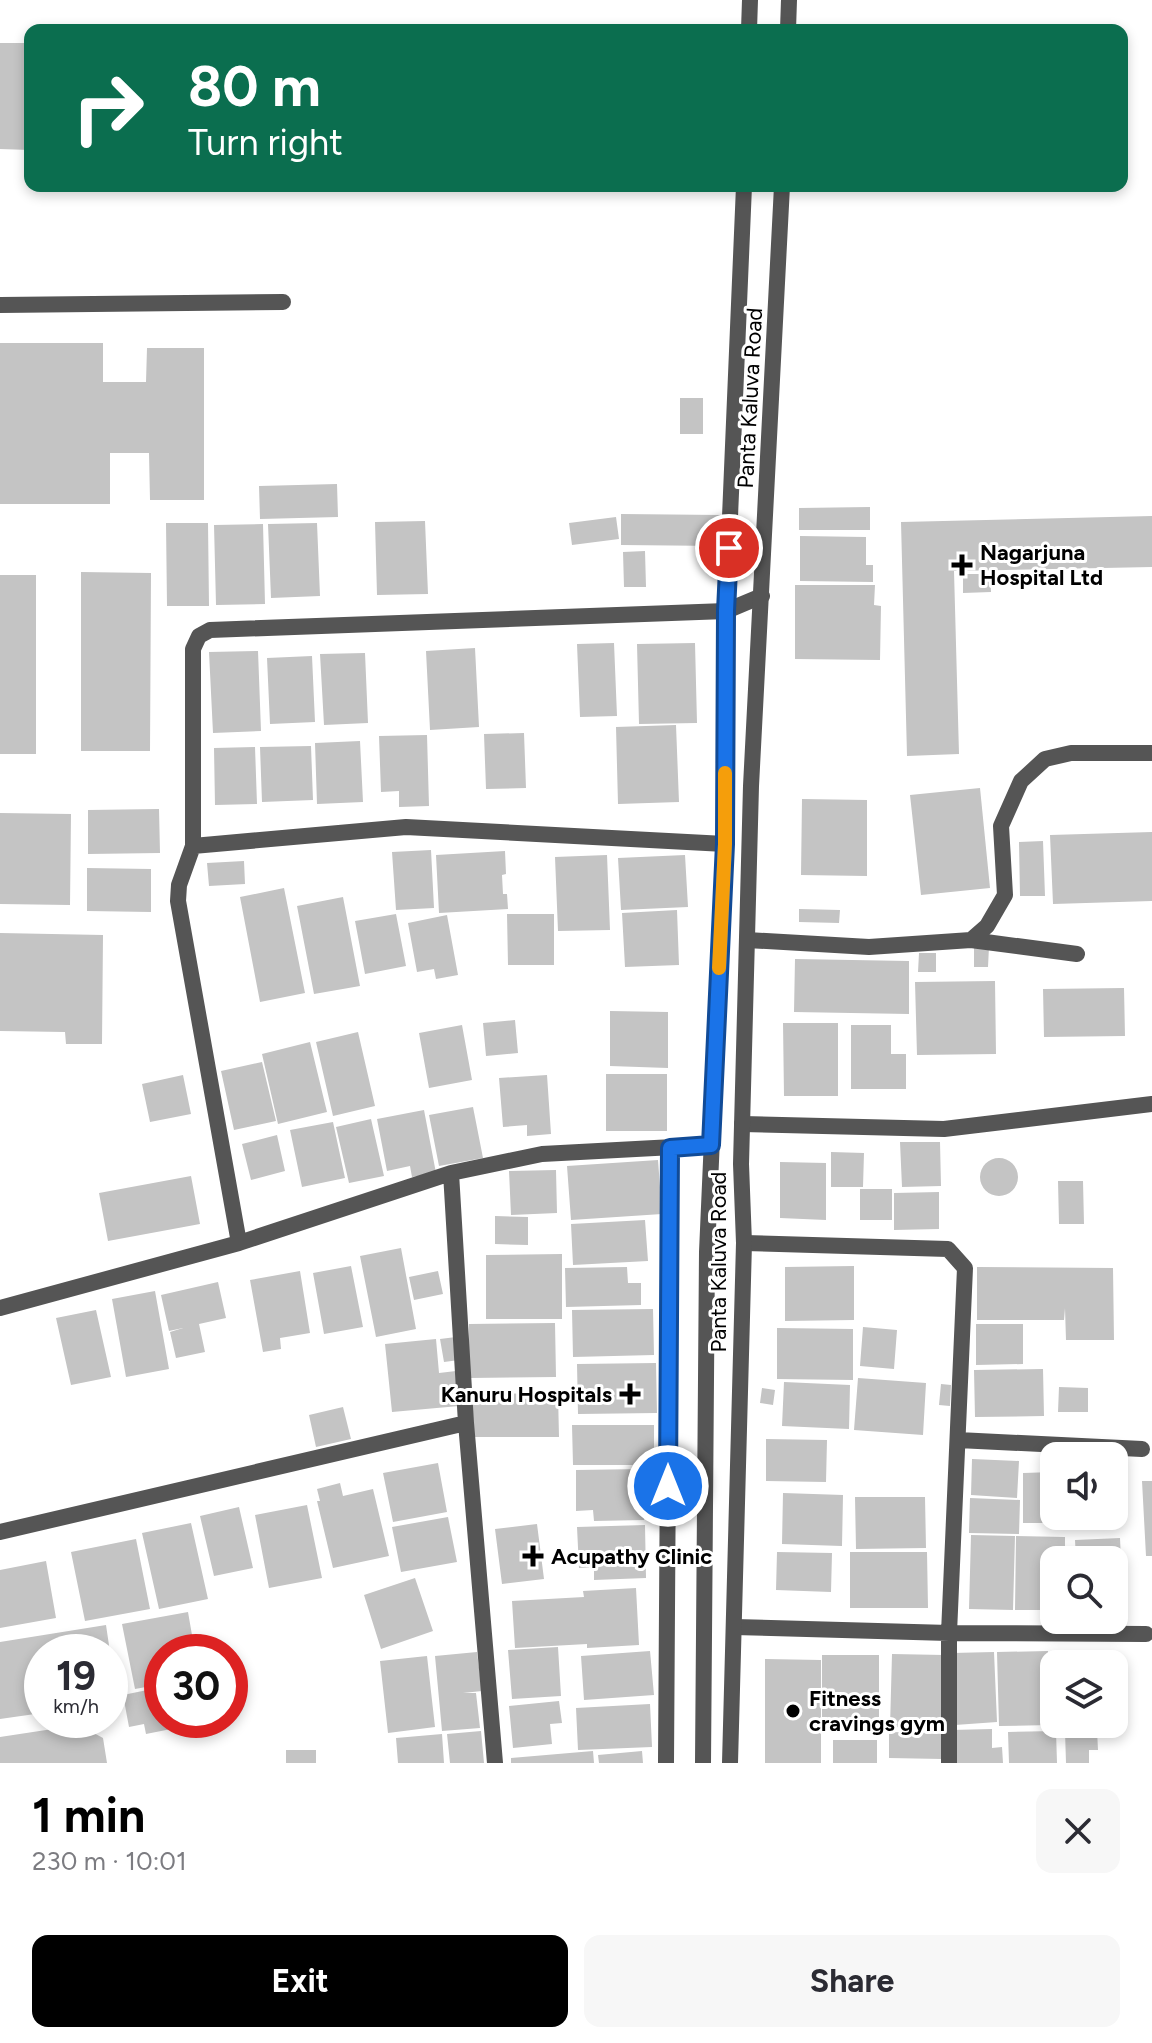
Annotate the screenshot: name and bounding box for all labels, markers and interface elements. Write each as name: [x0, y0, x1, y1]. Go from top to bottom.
text: 80 m: [188, 53, 321, 120]
icon: right: [56, 56, 160, 160]
text: Turn right: [188, 121, 343, 164]
street label: Panta Kaluva Road: [732, 307, 768, 489]
pin: [695, 514, 763, 582]
icon: arrive: [707, 526, 751, 570]
place label: Nagarjuna Hospital Ltd: [980, 539, 1103, 591]
marker: Nagarjuna Hospital Ltd: [951, 554, 973, 576]
street label: Panta Kaluva Road: [705, 1172, 732, 1352]
place label: Kanuru Hospitals: [441, 1381, 612, 1408]
marker: Kanuru Hospitals: [619, 1383, 641, 1405]
map controls: [1040, 1442, 1128, 1738]
button: sound: [1040, 1442, 1128, 1530]
position arrow: [626, 1444, 710, 1528]
place label: Acupathy Clinic: [551, 1543, 712, 1570]
marker: Acupathy Clinic: [522, 1545, 544, 1567]
button: search: [1040, 1546, 1128, 1634]
speed limit sign: 30: [144, 1634, 248, 1738]
button: layers: [1040, 1650, 1128, 1738]
text: 19: [56, 1652, 96, 1700]
place label: Fitness cravings gym: [809, 1685, 945, 1737]
text: km/h: [53, 1694, 99, 1718]
marker: Fitness cravings gym: [784, 1702, 802, 1720]
text: 1 min: [32, 1786, 145, 1844]
button: close: [1036, 1789, 1120, 1873]
text: 230 m · 10:01: [32, 1845, 187, 1877]
button: Exit: [32, 1935, 568, 2027]
button: Share: [584, 1935, 1120, 2027]

